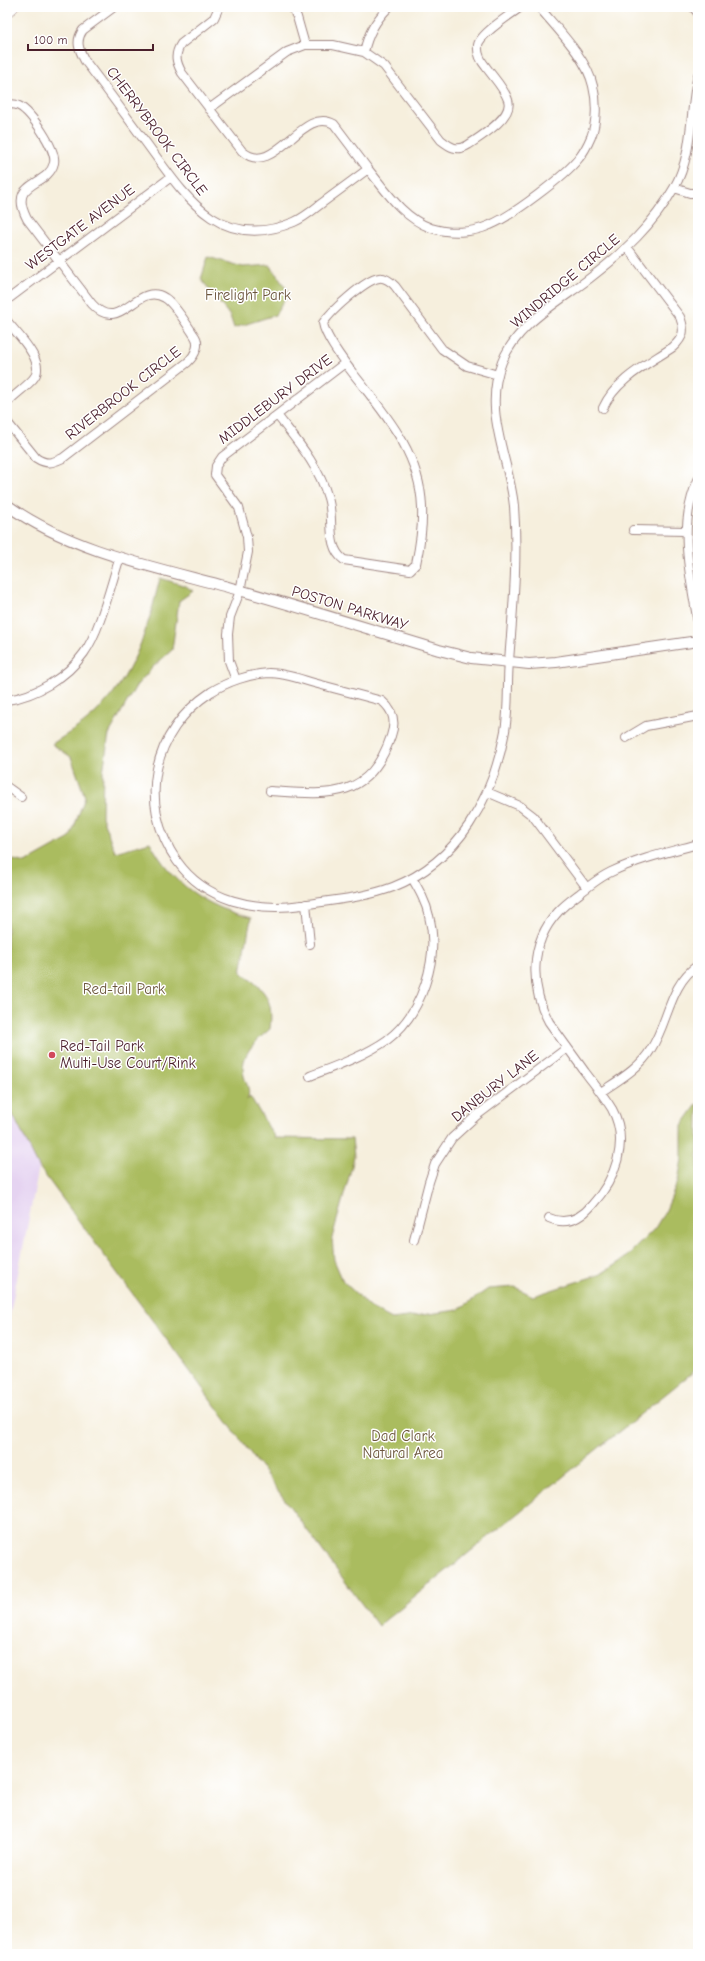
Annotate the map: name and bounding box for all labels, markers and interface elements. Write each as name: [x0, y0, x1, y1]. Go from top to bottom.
scale bar: [28, 26, 153, 52]
text: 100 m: [34, 33, 67, 47]
street label: CHERRYBROOK CIRCLE: [103, 63, 211, 199]
street label: WESTGATE AVENUE: [22, 180, 138, 274]
street label: WINDRIDGE CIRCLE: [507, 230, 623, 332]
park label: Firelight Park: [205, 286, 292, 304]
street label: RIVERBROOK CIRCLE: [62, 342, 184, 444]
street label: MIDDLEBURY DRIVE: [215, 350, 335, 448]
street label: POSTON PARKWAY: [290, 582, 410, 634]
park label: Red-tail Park: [83, 980, 166, 998]
place label: Red-Tail Park Multi-Use Court/Rink: [60, 1037, 197, 1072]
street label: DANBURY LANE: [448, 1046, 542, 1126]
marker: Red-Tail Park Multi-Use Court/Rink: [47, 1050, 57, 1060]
park label: Dad Clark Natural Area: [363, 1427, 443, 1462]

